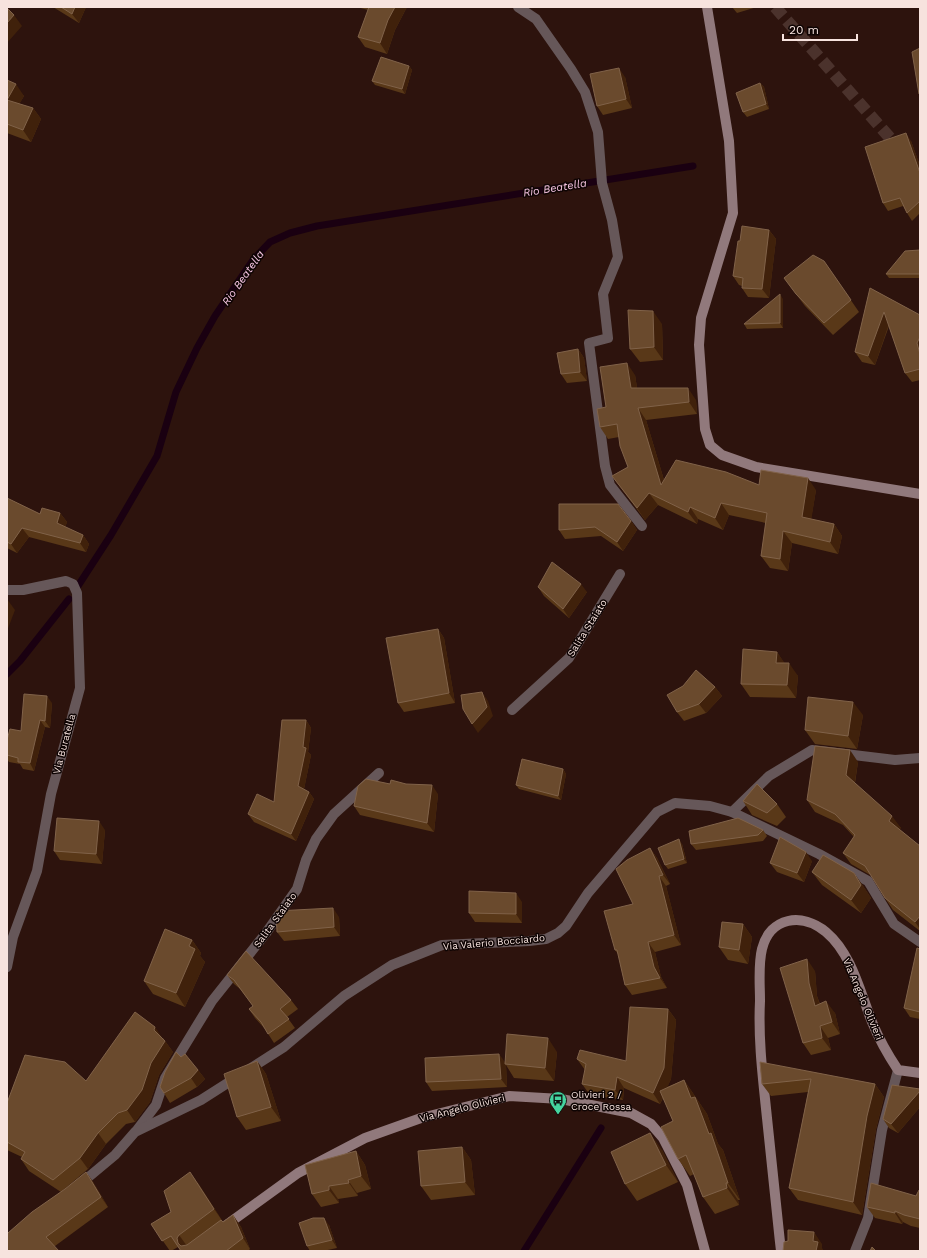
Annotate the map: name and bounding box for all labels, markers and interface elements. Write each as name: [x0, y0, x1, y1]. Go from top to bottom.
scale bar: [783, 16, 857, 42]
text: 20 m: [789, 23, 819, 37]
water label: Rio Beatella: [522, 177, 588, 199]
water label: Rio Beatella: [219, 248, 267, 308]
street label: Salita Staiato: [565, 597, 609, 659]
street label: Via Buratella: [51, 712, 77, 775]
street label: Salita Staiato: [251, 890, 299, 950]
street label: Via Valerio Bocciardo: [443, 932, 545, 952]
street label: Via Angelo Olivieri: [841, 957, 885, 1041]
place label: Olivieri 2 / Croce Rossa: [571, 1089, 632, 1112]
bus stop icon: Olivieri 2 / Croce Rossa: [548, 1090, 568, 1115]
street label: Via Angelo Olivieri: [418, 1092, 506, 1124]

